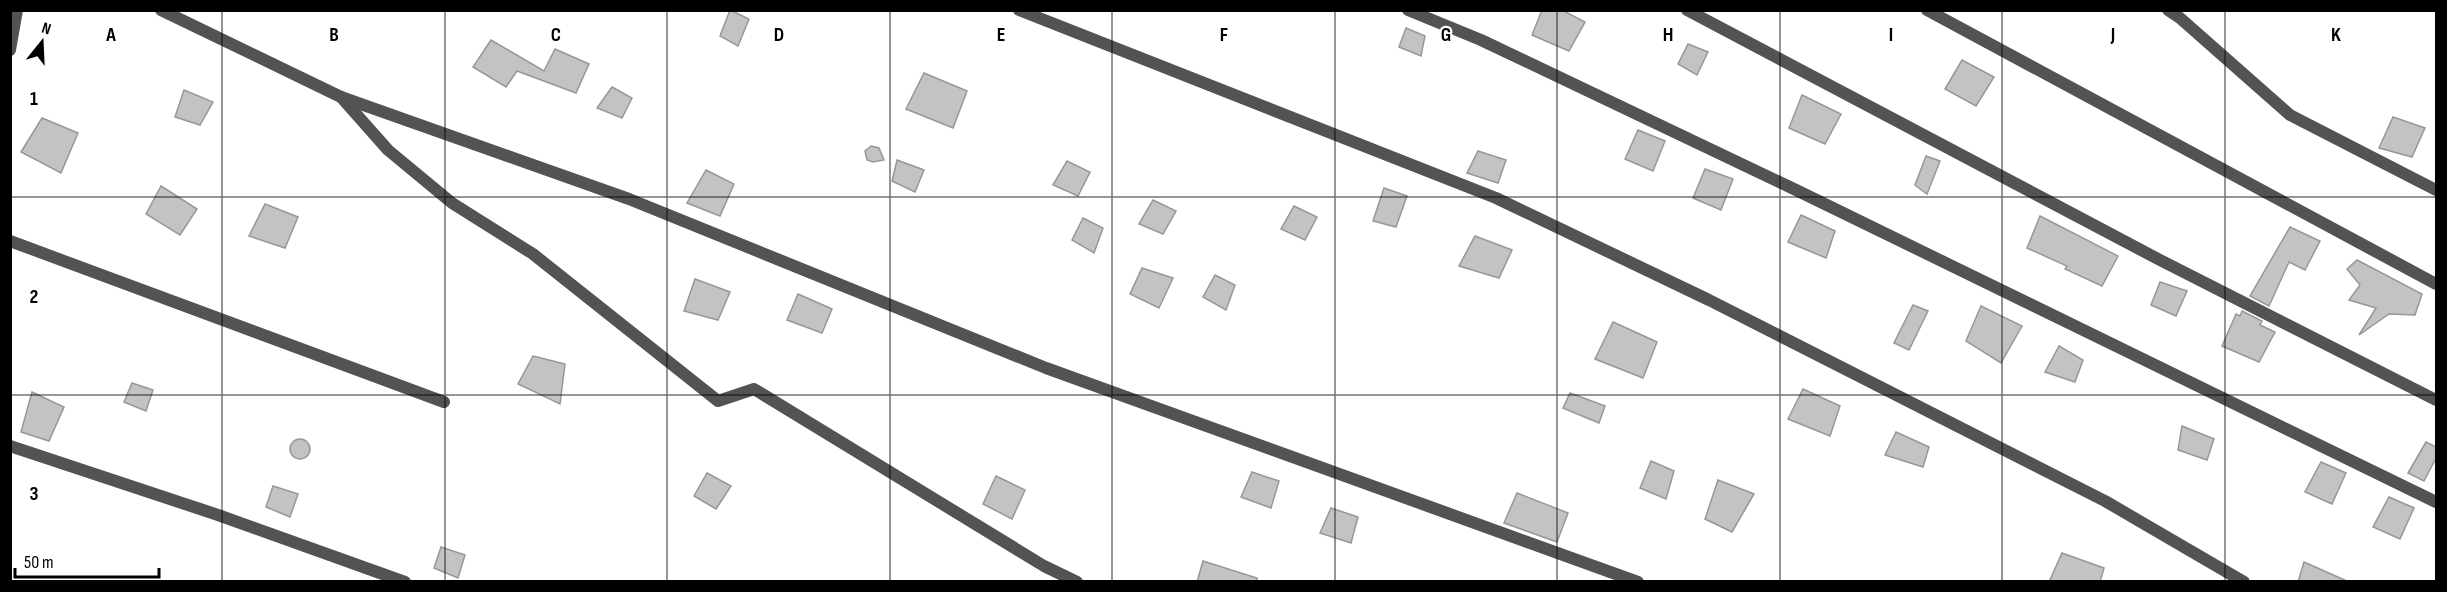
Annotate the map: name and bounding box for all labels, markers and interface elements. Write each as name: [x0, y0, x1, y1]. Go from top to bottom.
north arrow: [12, 12, 72, 72]
text: N: [39, 19, 53, 40]
text: A: [105, 23, 116, 47]
text: B: [329, 23, 339, 47]
text: C: [551, 23, 561, 47]
text: D: [774, 23, 784, 47]
text: E: [997, 23, 1005, 47]
text: F: [1220, 23, 1228, 47]
text: G: [1441, 23, 1451, 47]
text: H: [1663, 23, 1673, 47]
text: I: [1889, 23, 1893, 47]
text: J: [2110, 23, 2115, 47]
text: K: [2331, 23, 2341, 47]
text: 1: [30, 87, 38, 111]
text: 2: [30, 285, 38, 309]
text: 3: [30, 482, 39, 506]
scale bar: [15, 541, 159, 579]
text: 50 m: [24, 552, 54, 573]

